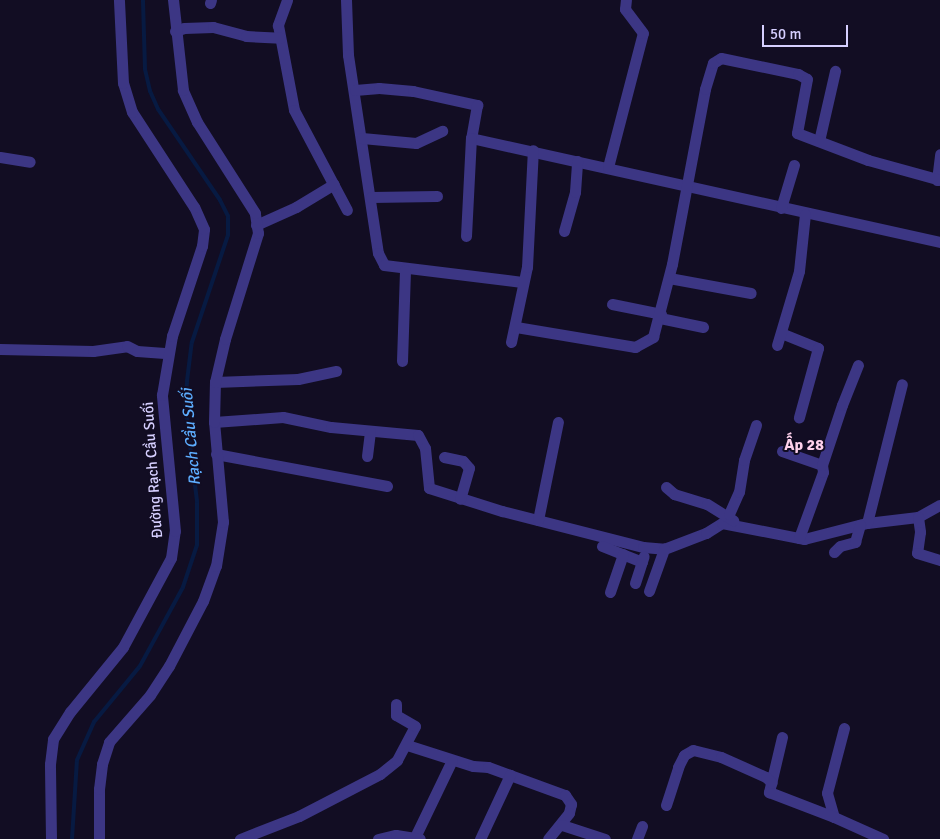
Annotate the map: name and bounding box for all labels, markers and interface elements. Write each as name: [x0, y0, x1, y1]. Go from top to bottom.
scale bar: [765, 15, 851, 47]
text: 50 m: [770, 25, 801, 43]
water label: Rạch Cầu Suối: [177, 388, 205, 486]
street label: Đường Rạch Cầu Suối: [139, 401, 167, 539]
district label: Ấp 28: [784, 435, 824, 455]

